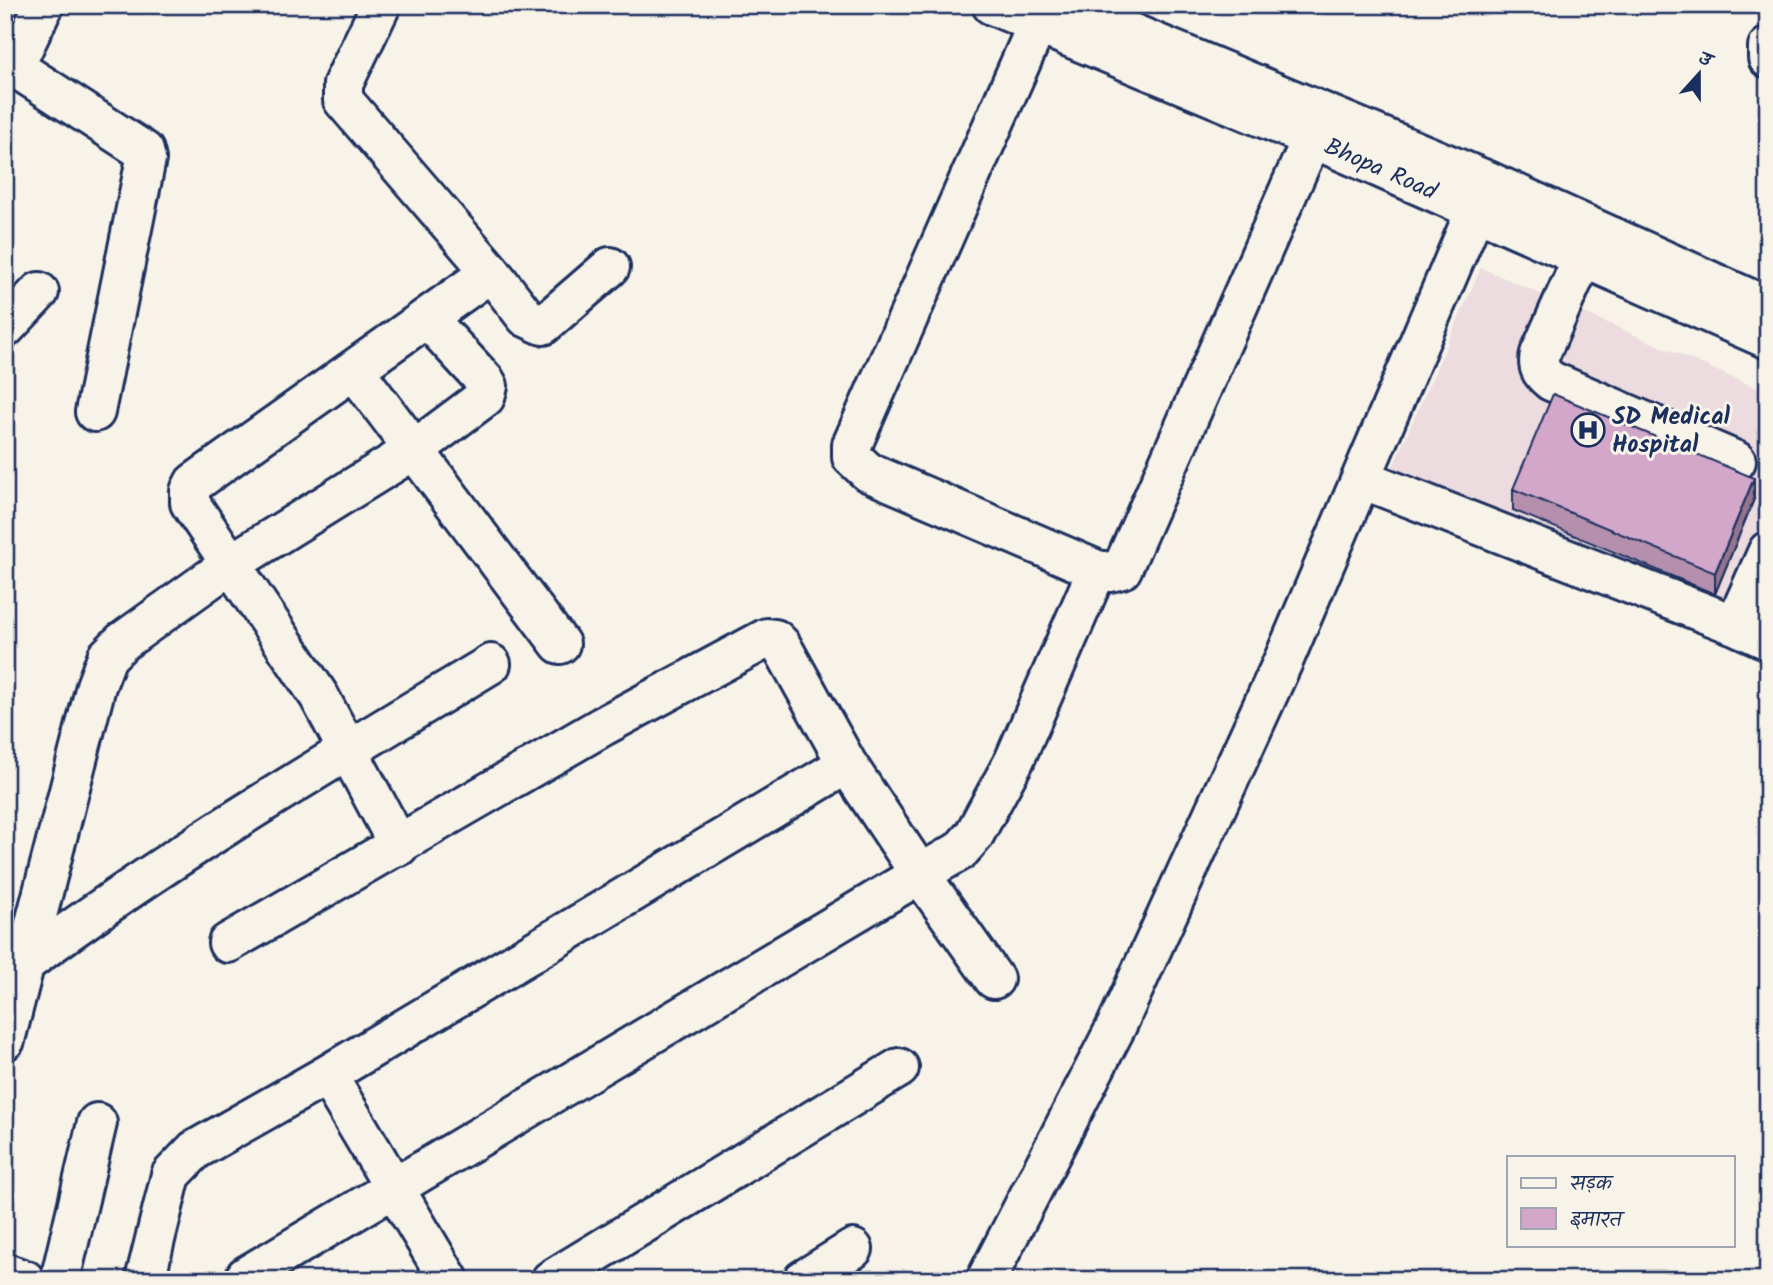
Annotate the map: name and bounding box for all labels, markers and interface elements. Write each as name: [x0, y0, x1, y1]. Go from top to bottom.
north arrow: [1664, 38, 1734, 108]
text: उ: [1693, 44, 1719, 78]
street label: Bhopa Road: [1318, 128, 1444, 212]
place label: SD Medical Hospital: [1612, 398, 1730, 465]
hospital icon: SD Medical Hospital: [1569, 411, 1607, 449]
legend: [1507, 1156, 1734, 1246]
text: सड़क: [1570, 1168, 1615, 1201]
text: इमारत: [1570, 1204, 1625, 1237]

